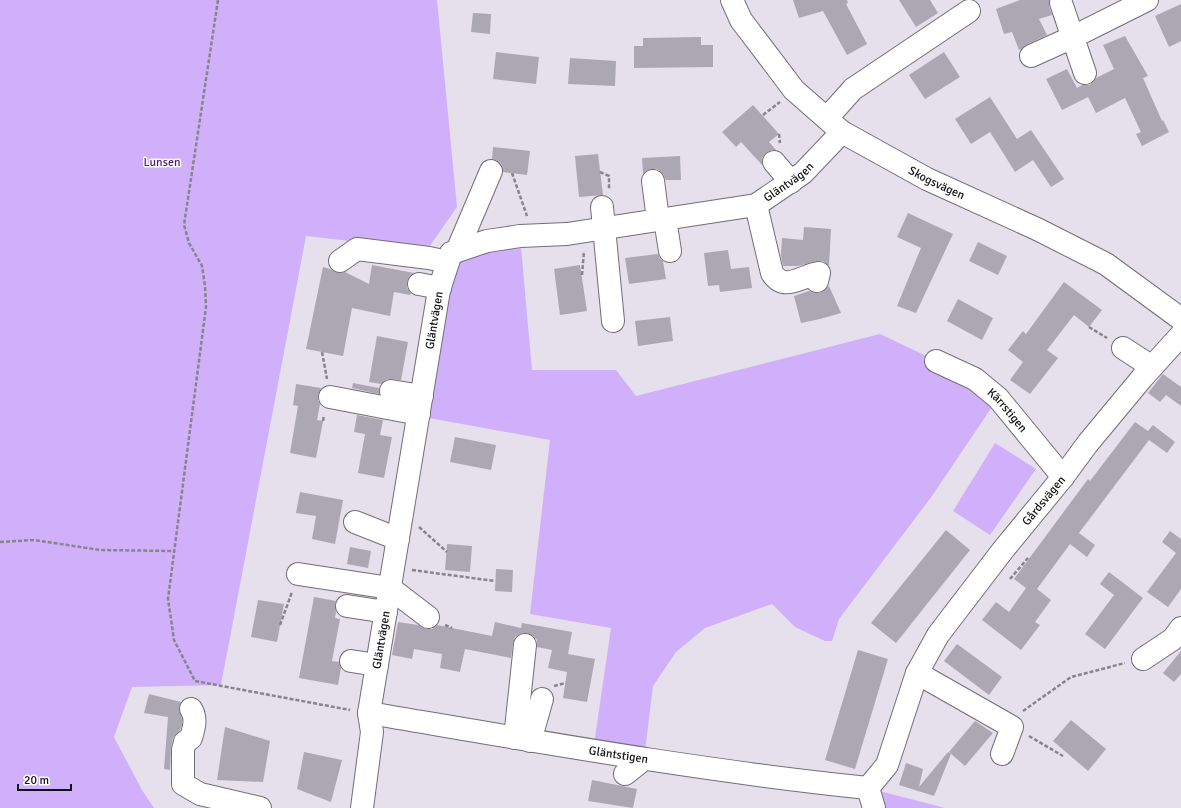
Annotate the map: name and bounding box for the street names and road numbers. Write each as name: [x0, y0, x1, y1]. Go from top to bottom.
street label: Gläntvägen: [761, 159, 817, 206]
street label: Skogsvägen: [906, 163, 967, 203]
street label: Gläntvägen: [422, 290, 447, 350]
street label: Kärrstigen: [984, 385, 1030, 436]
street label: Gårdsvägen: [1019, 473, 1069, 529]
street label: Gläntvägen: [369, 610, 394, 670]
street label: Gläntstigen: [588, 743, 649, 767]

